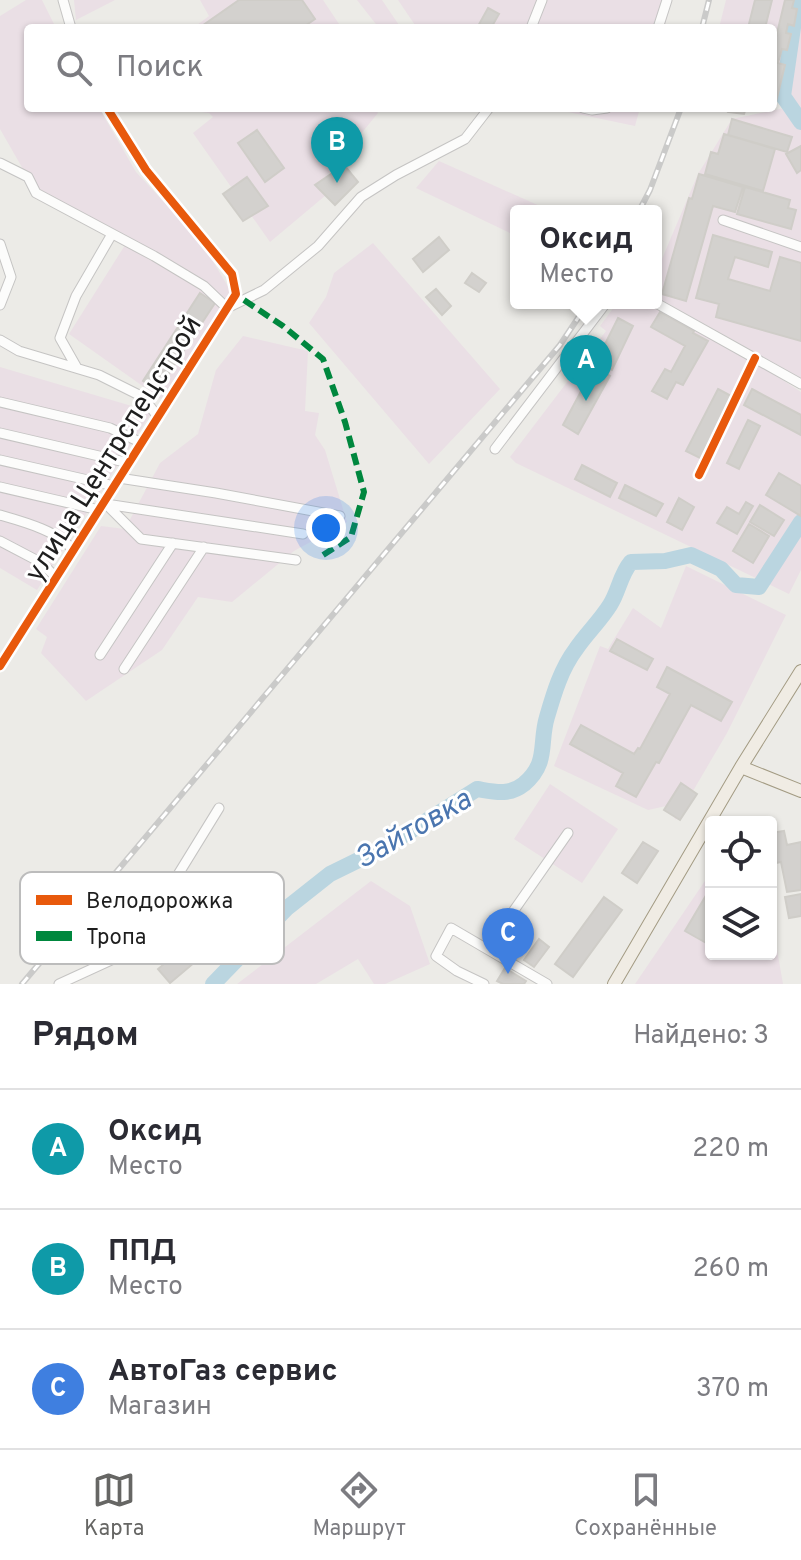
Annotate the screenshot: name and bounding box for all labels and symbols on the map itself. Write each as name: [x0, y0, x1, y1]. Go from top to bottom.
pin: B: [311, 117, 363, 183]
street label: улица Центрспецстрой: [18, 310, 211, 589]
pin: A: [560, 335, 612, 401]
your location: [306, 508, 346, 548]
water label: Зайтовка: [350, 782, 479, 878]
legend: [20, 872, 284, 964]
text: Велодорожка: [86, 889, 233, 916]
pin: C: [482, 908, 534, 974]
text: Тропа: [86, 925, 146, 952]

